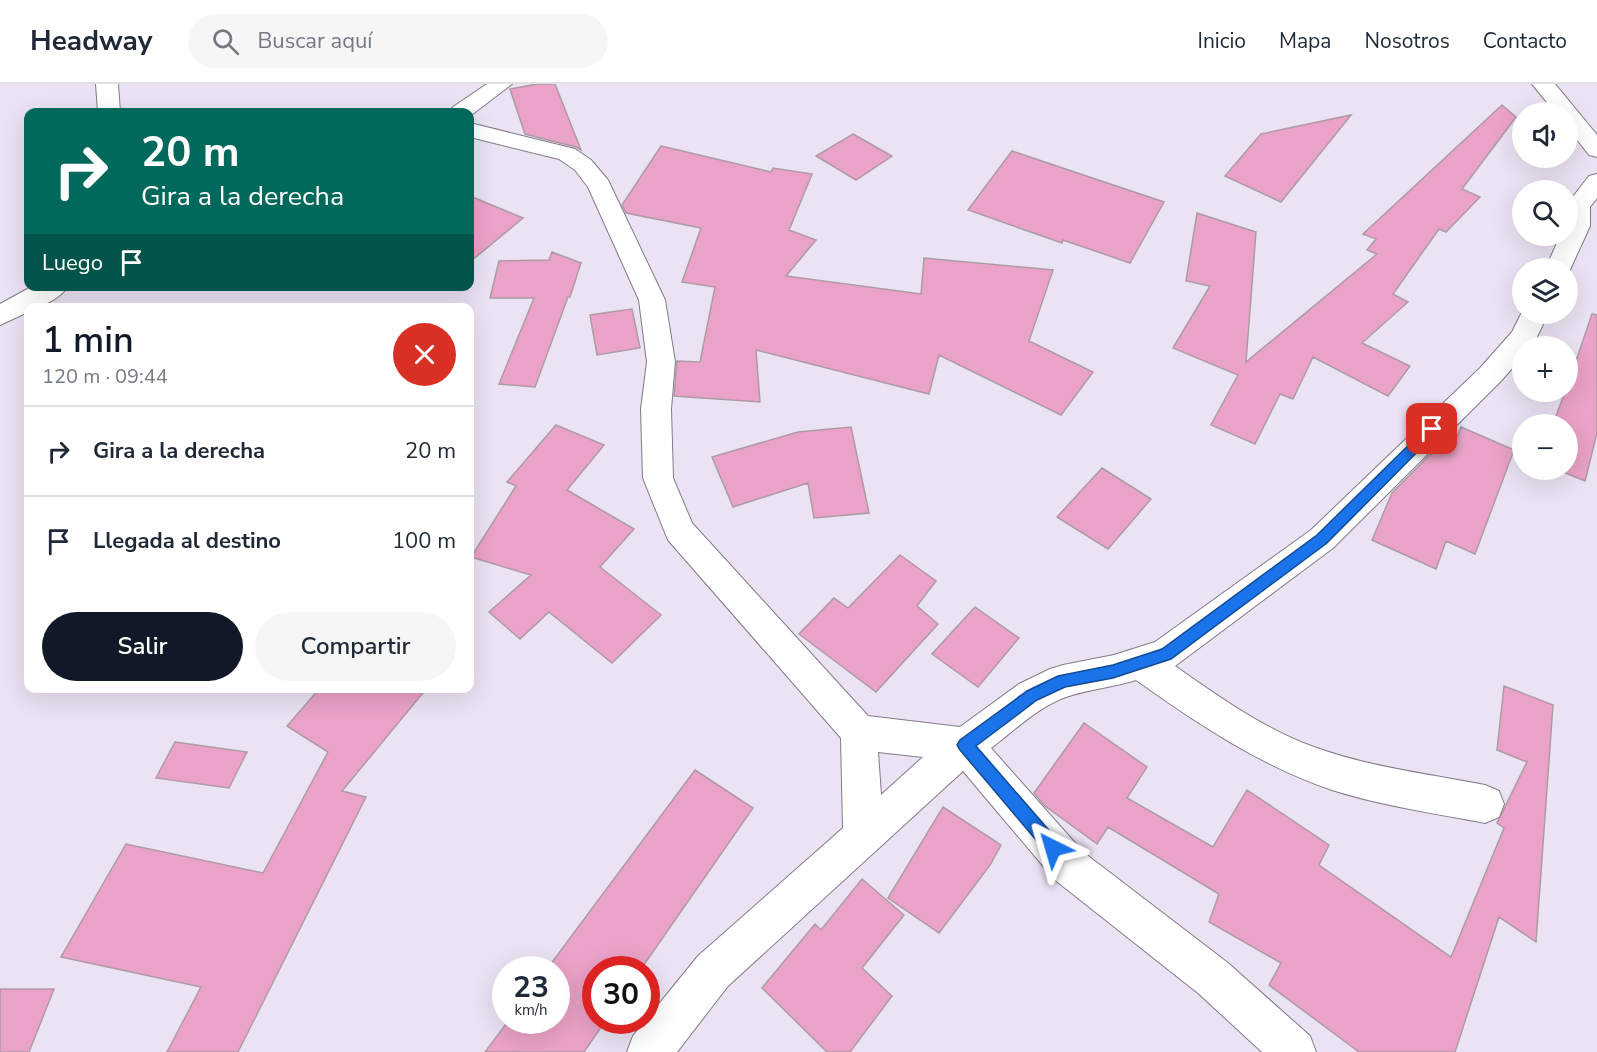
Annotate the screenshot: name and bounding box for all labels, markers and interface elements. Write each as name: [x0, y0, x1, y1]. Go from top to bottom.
search box: [188, 14, 608, 68]
text: Headway: [30, 22, 152, 60]
icon: search: [209, 25, 242, 58]
text: Buscar aquí: [257, 26, 372, 56]
text: Inicio: [1198, 27, 1246, 55]
text: Mapa: [1279, 27, 1331, 55]
text: Nosotros: [1364, 27, 1450, 55]
text: Contacto: [1483, 27, 1567, 55]
map controls: [1512, 102, 1578, 480]
button: sound: [1512, 102, 1578, 168]
text: 20 m: [141, 124, 240, 181]
icon: right: [42, 132, 120, 210]
text: Gira a la derecha: [141, 178, 344, 215]
button: search: [1512, 180, 1578, 246]
icon: arrive: [115, 246, 148, 279]
text: Luego: [42, 248, 103, 278]
button: layers: [1512, 258, 1578, 324]
text: 1 min: [42, 316, 134, 365]
button: close: [393, 323, 456, 386]
button: +: [1512, 336, 1578, 402]
text: 120 m · 09:44: [42, 363, 168, 390]
pin: [1406, 403, 1457, 454]
icon: arrive: [1415, 412, 1448, 445]
button: −: [1512, 414, 1578, 480]
icon: right: [42, 435, 75, 468]
text: Gira a la derecha: [93, 436, 265, 466]
text: 20 m: [405, 436, 456, 466]
icon: arrive: [42, 525, 75, 558]
text: Llegada al destino: [93, 526, 281, 556]
text: 100 m: [392, 526, 456, 556]
button: Salir: [42, 612, 243, 681]
button: Compartir: [255, 612, 456, 681]
position arrow: [1021, 816, 1085, 880]
speed limit sign: 30: [582, 956, 660, 1034]
text: 23: [513, 967, 549, 1008]
text: km/h: [514, 1000, 548, 1020]

